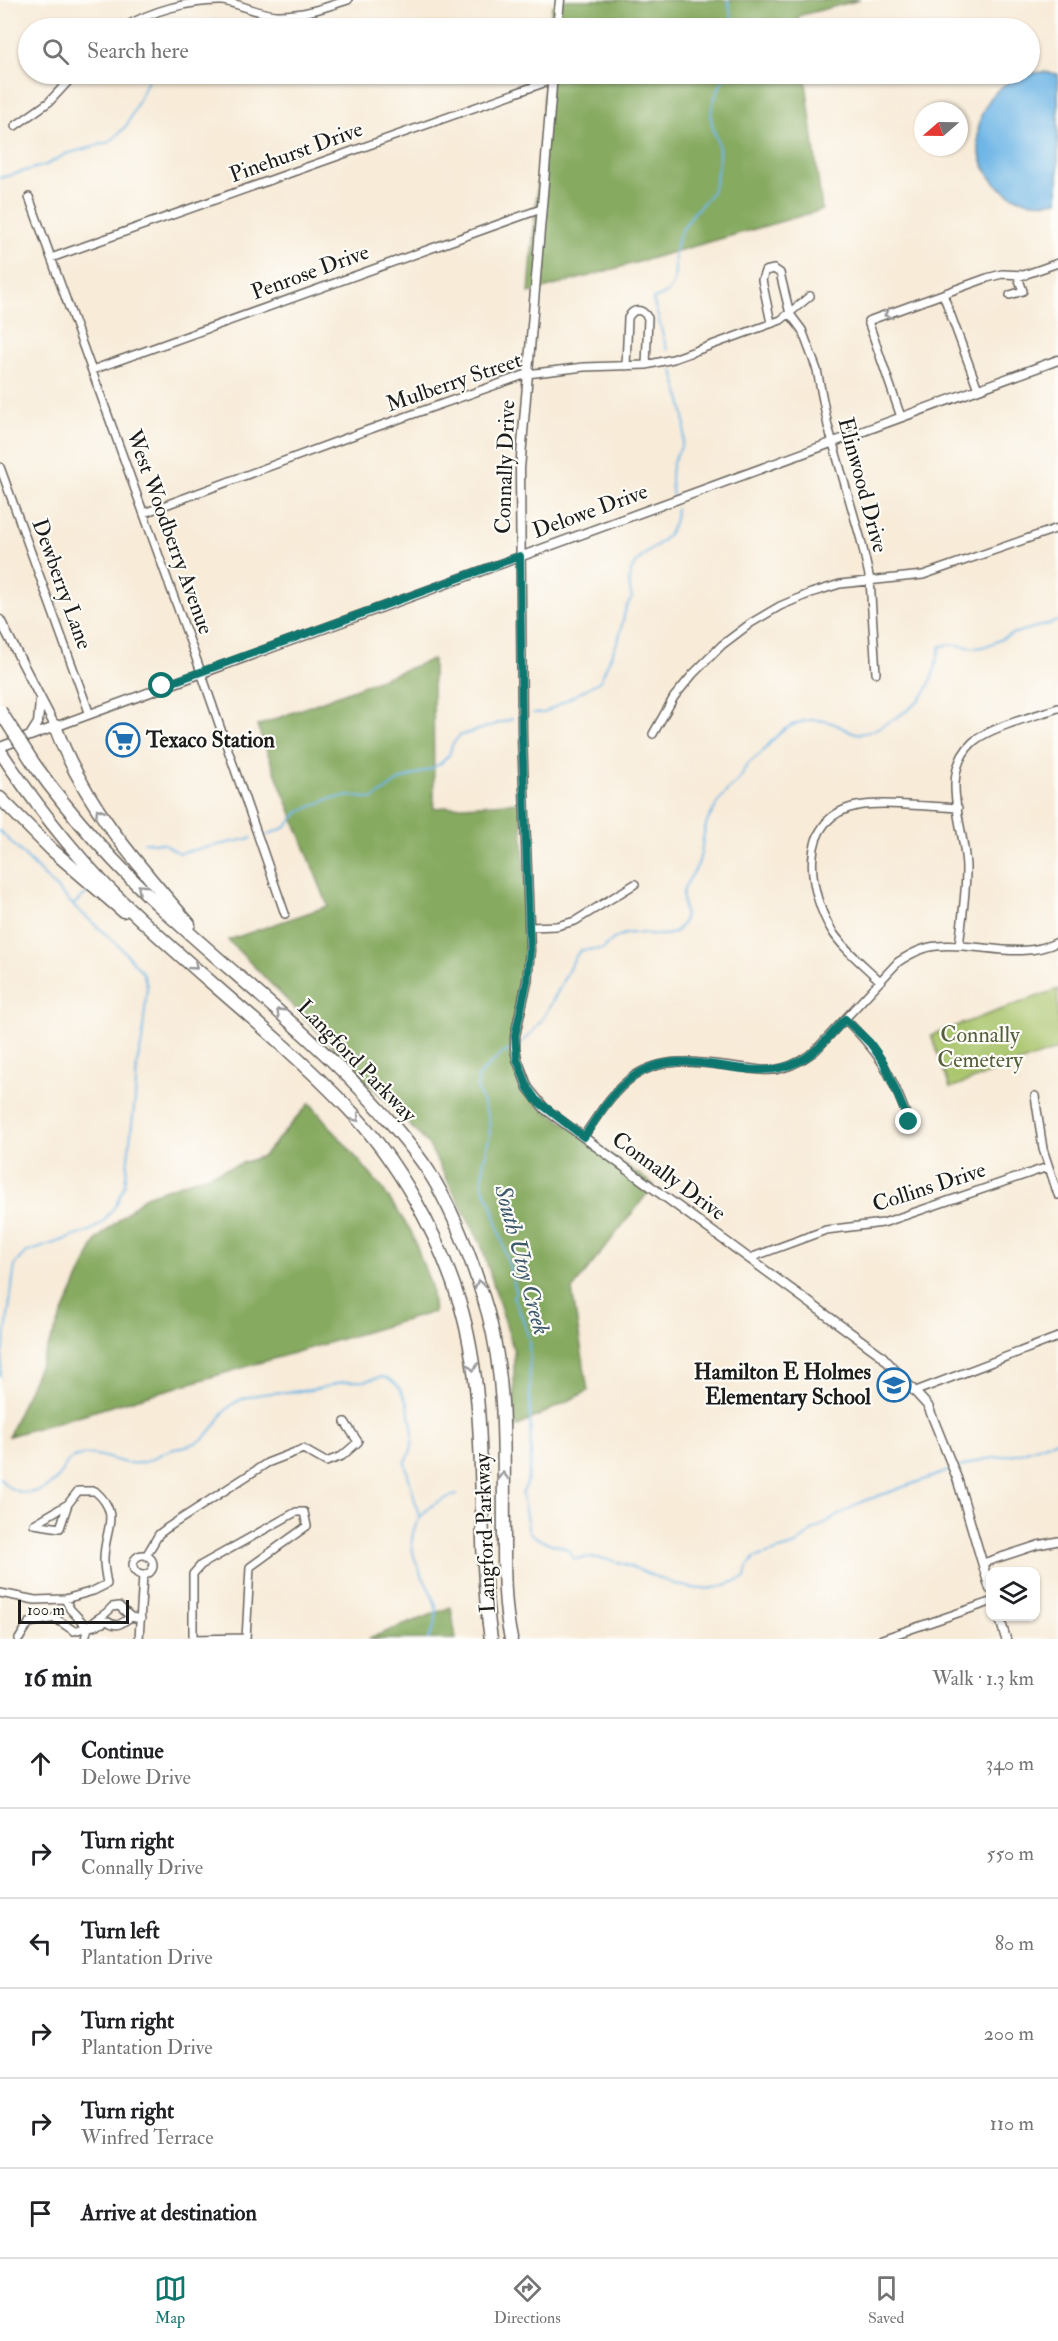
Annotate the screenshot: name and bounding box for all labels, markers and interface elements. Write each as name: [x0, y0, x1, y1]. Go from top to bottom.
search box: [18, 18, 1040, 84]
icon: search: [39, 35, 72, 68]
text: Search here: [87, 37, 189, 65]
north arrow: [914, 102, 968, 156]
street label: Pinehurst Drive: [226, 115, 366, 189]
street label: Penrose Drive: [247, 238, 373, 306]
one-way arrow: [883, 307, 894, 320]
street label: Mulberry Street: [383, 346, 525, 418]
street label: Connally Drive: [489, 399, 521, 535]
street label: Elinwood Drive: [832, 414, 894, 556]
street label: West Woodberry Avenue: [120, 425, 220, 638]
street label: Delowe Drive: [528, 477, 652, 545]
street label: Dewberry Lane: [25, 515, 99, 653]
route start: [148, 672, 174, 698]
supermarket icon: Texaco Station: [105, 722, 141, 758]
place label: Texaco Station: [145, 726, 275, 754]
one-way arrow: [95, 808, 107, 818]
one-way arrow: [137, 884, 148, 895]
one-way arrow: [187, 959, 198, 970]
street label: Langford Parkway: [291, 994, 423, 1129]
one-way arrow: [276, 1008, 286, 1019]
park label: Connally Cemetery: [937, 1021, 1023, 1074]
route end: [895, 1108, 921, 1134]
one-way arrow: [349, 1111, 360, 1122]
street label: Connally Drive: [606, 1125, 732, 1227]
street label: Collins Drive: [869, 1156, 989, 1218]
water label: South Utoy Creek: [487, 1181, 557, 1339]
one-way arrow: [474, 1279, 486, 1289]
place label: Hamilton E Holmes Elementary School: [694, 1358, 871, 1412]
one-way arrow: [467, 1362, 479, 1371]
school or university icon: Hamilton E Holmes Elementary School: [876, 1367, 912, 1403]
street label: Langford Parkway: [468, 1452, 502, 1614]
one-way arrow: [497, 1471, 509, 1480]
map controls: [986, 1567, 1040, 1621]
button: layers: [986, 1567, 1040, 1621]
scale bar: [18, 1597, 129, 1624]
text: 100 m: [27, 1600, 65, 1620]
text: 16 min: [24, 1662, 92, 1694]
text: Walk · 1.3 km: [932, 1666, 1034, 1691]
text: Continue: [81, 1737, 164, 1765]
icon: ahead: [24, 1747, 57, 1780]
text: 340 m: [986, 1751, 1034, 1776]
text: Delowe Drive: [81, 1765, 191, 1790]
text: Turn right: [81, 1827, 174, 1855]
icon: right: [24, 1837, 57, 1870]
text: 550 m: [987, 1841, 1034, 1866]
text: Connally Drive: [81, 1855, 203, 1880]
text: Turn left: [81, 1917, 160, 1945]
icon: left: [24, 1927, 57, 1960]
text: 80 m: [995, 1931, 1034, 1956]
text: Plantation Drive: [81, 1945, 213, 1970]
text: Turn right: [81, 2007, 174, 2035]
icon: right: [24, 2017, 57, 2050]
text: 200 m: [984, 2021, 1034, 2046]
text: Plantation Drive: [81, 2035, 213, 2060]
text: Turn right: [81, 2097, 174, 2125]
icon: right: [24, 2107, 57, 2140]
text: 110 m: [990, 2111, 1034, 2136]
text: Winfred Terrace: [81, 2125, 214, 2150]
icon: arrive: [24, 2197, 57, 2230]
text: Arrive at destination: [81, 2199, 257, 2227]
tab: Map: [154, 2272, 187, 2328]
tab: Directions: [494, 2272, 561, 2328]
tab: Saved: [868, 2272, 904, 2328]

